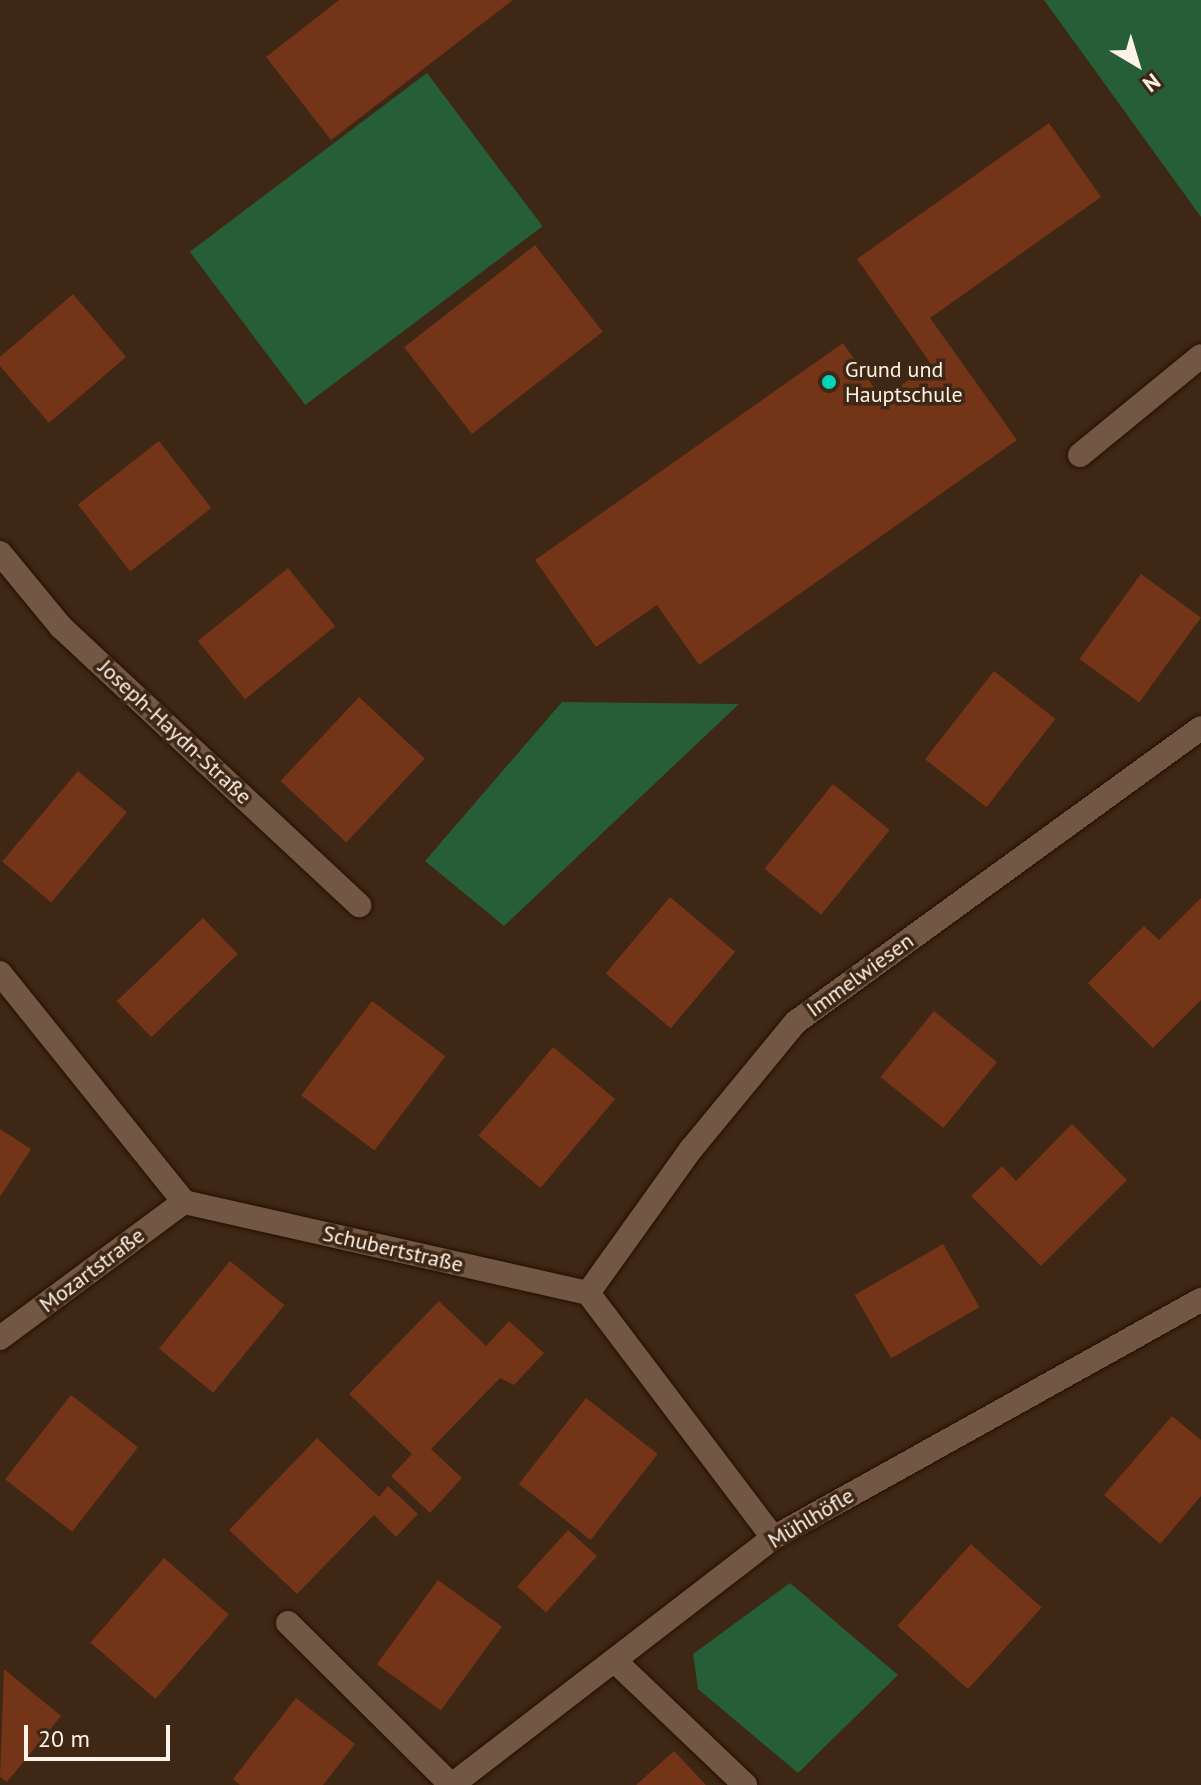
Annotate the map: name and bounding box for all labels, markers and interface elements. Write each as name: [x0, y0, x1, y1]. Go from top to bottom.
north arrow: [1097, 24, 1177, 104]
text: N: [1137, 67, 1166, 98]
place label: Grund und Hauptschule: [845, 356, 963, 408]
marker: Grund und Hauptschule: [820, 373, 838, 391]
street label: Joseph-Haydn-Straße: [93, 654, 257, 810]
street label: Immelwiesen: [801, 927, 919, 1023]
street label: Schubertstraße: [320, 1220, 466, 1278]
street label: Mozartstraße: [34, 1222, 150, 1318]
street label: Mühlhöfle: [763, 1482, 859, 1554]
scale bar: [28, 1709, 174, 1759]
text: 20 m: [38, 1723, 90, 1754]

